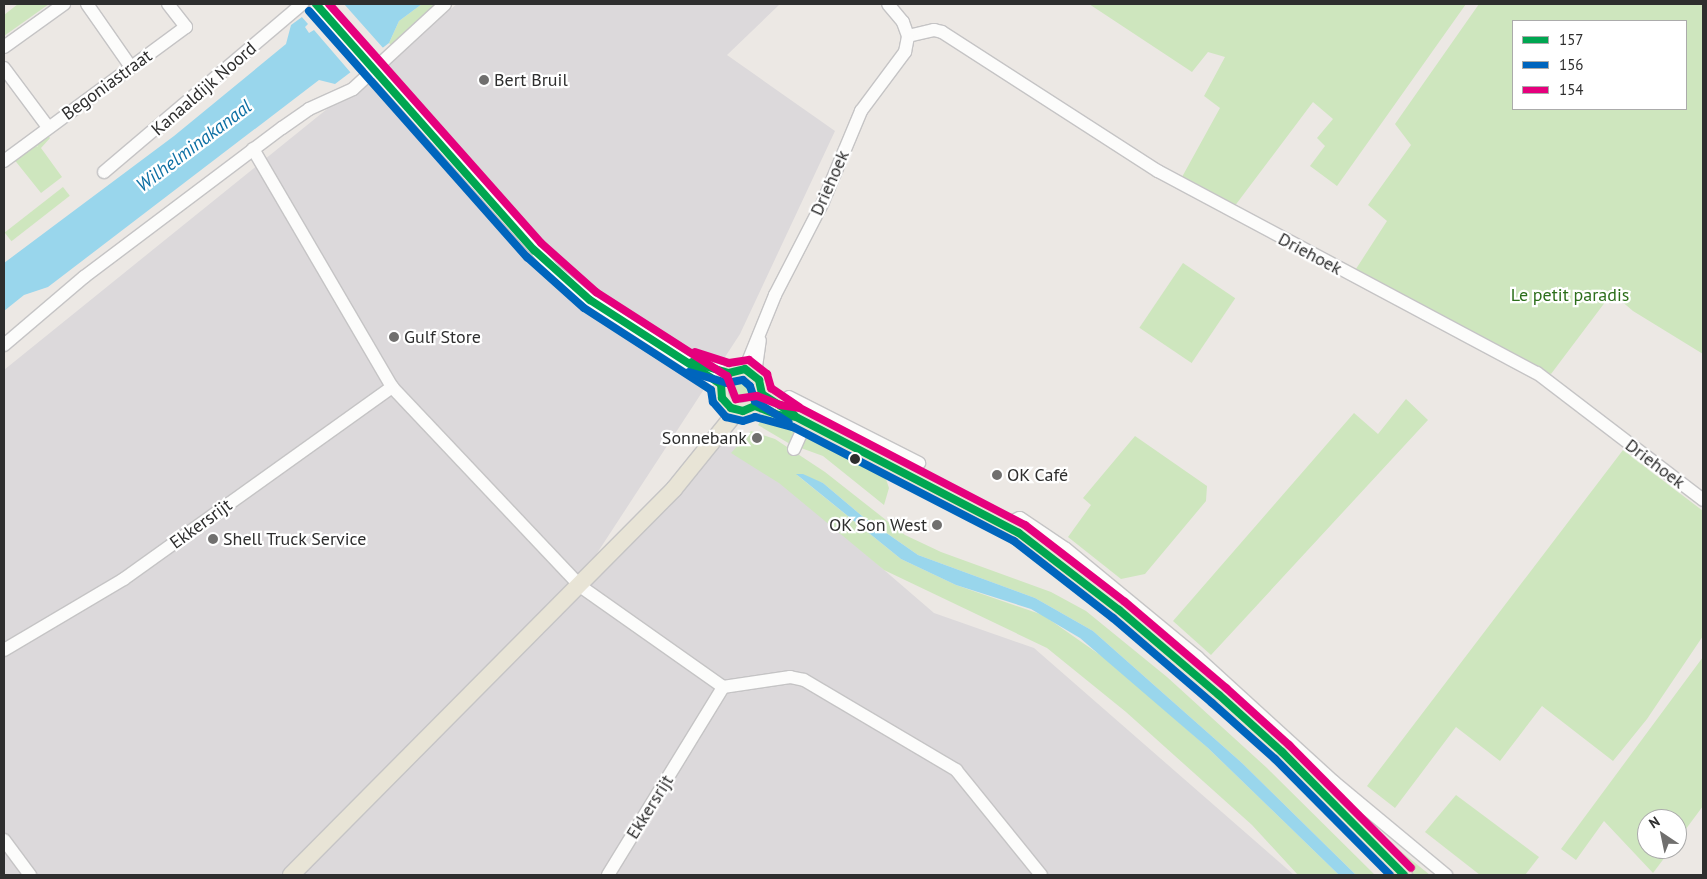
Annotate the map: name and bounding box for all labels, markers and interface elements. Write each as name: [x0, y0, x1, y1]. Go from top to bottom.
legend: [1512, 20, 1687, 110]
text: 157: [1559, 30, 1584, 49]
street label: Kanaaldijk Noord: [147, 37, 261, 141]
street label: Begoniastraat: [58, 45, 156, 125]
text: 156: [1559, 55, 1584, 74]
place label: Bert Bruil: [494, 69, 568, 91]
marker: Bert Bruil: [478, 74, 490, 86]
text: 154: [1559, 80, 1584, 99]
water label: Wilhelminakanaal: [132, 95, 256, 197]
street label: Driehoek: [806, 147, 854, 219]
street label: Driehoek: [1274, 228, 1346, 280]
park label: Le petit paradis: [1511, 284, 1629, 306]
place label: Gulf Store: [404, 326, 481, 348]
marker: Gulf Store: [388, 331, 400, 343]
place label: Sonnebank: [662, 427, 747, 449]
marker: Sonnebank: [751, 432, 763, 444]
street label: Driehoek: [1621, 435, 1689, 493]
unlabelled marker: [850, 454, 860, 464]
place label: OK Café: [1007, 464, 1069, 486]
marker: OK Café: [991, 469, 1003, 481]
street label: Ekkersrijt: [166, 494, 236, 554]
place label: OK Son West: [828, 514, 927, 536]
marker: OK Son West: [931, 519, 943, 531]
place label: Shell Truck Service: [223, 528, 368, 550]
marker: Shell Truck Service: [207, 533, 219, 545]
street label: Ekkersrijt: [622, 771, 678, 843]
north arrow: [1637, 809, 1687, 859]
text: N: [1645, 812, 1663, 832]

